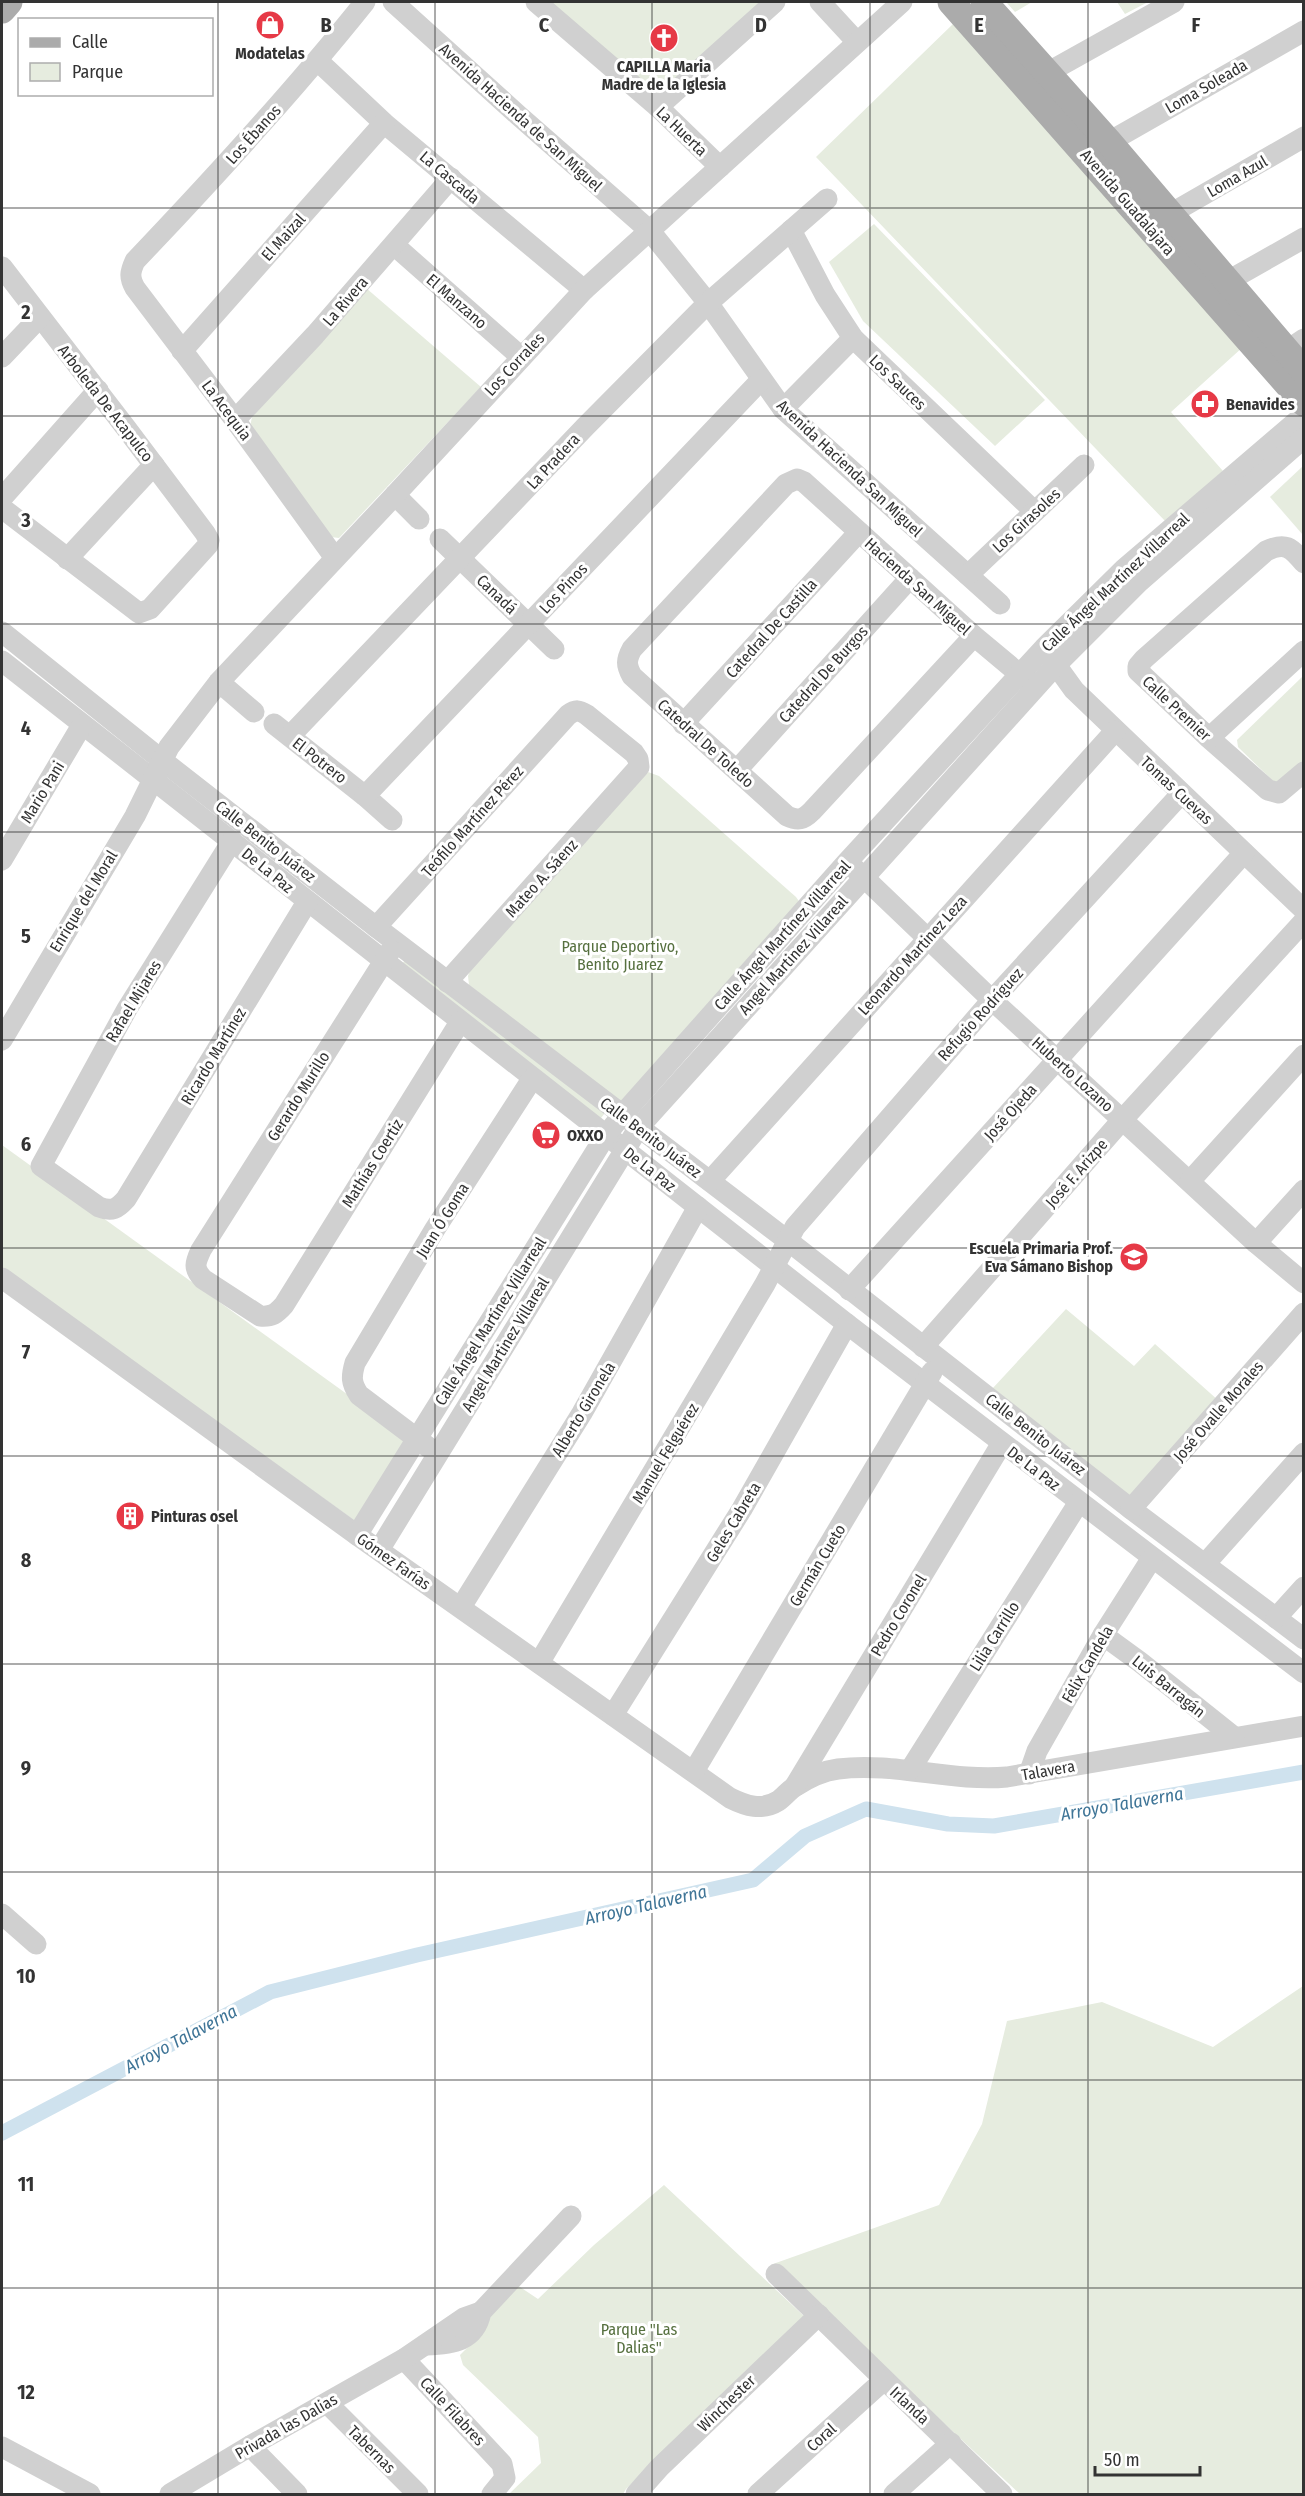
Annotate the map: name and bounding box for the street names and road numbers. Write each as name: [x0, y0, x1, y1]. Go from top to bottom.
street label: Avenida Hacienda de San Miguel: [435, 39, 606, 196]
street label: Loma Soleada: [1162, 55, 1251, 118]
street label: Los Ébanos: [222, 101, 285, 168]
street label: La Huerta: [652, 103, 711, 160]
street label: Avenida Guadalajara: [1076, 145, 1179, 259]
street label: La Cascada: [416, 147, 483, 208]
street label: Loma Azul: [1204, 152, 1271, 201]
street label: El Maizal: [257, 210, 309, 265]
street label: El Manzano: [423, 270, 491, 333]
street label: La Rivera: [319, 273, 372, 330]
street label: Los Corrales: [480, 329, 548, 400]
street label: Arboleda De Acapulco: [54, 341, 157, 466]
street label: Los Sauces: [865, 351, 930, 414]
street label: La Acequia: [198, 377, 255, 444]
street label: Avenida Hacienda San Miguel: [773, 396, 926, 541]
street label: La Pradera: [523, 430, 584, 493]
street label: Los Girasoles: [988, 484, 1064, 557]
street label: Calle Ángel Martínez Villarreal: [1038, 509, 1193, 656]
street label: Hacienda San Miguel: [861, 534, 975, 639]
street label: Los Pinos: [535, 559, 592, 617]
street label: Canadá: [473, 571, 521, 618]
street label: Catedral De Castilla: [722, 575, 821, 682]
street label: Catedral De Burgos: [775, 622, 872, 727]
street label: Calle Premier: [1139, 672, 1215, 745]
street label: Catedral De Toledo: [654, 695, 758, 792]
street label: El Potrero: [289, 733, 351, 787]
street label: Tomas Cuevas: [1137, 752, 1217, 828]
street label: Mario Pani: [17, 758, 68, 827]
street label: Teófilo Martínez Pérez: [417, 762, 527, 881]
street label: Calle Benito Juárez: [212, 796, 320, 886]
street label: Mateo A. Sáenz: [501, 835, 581, 921]
street label: De La Paz: [238, 844, 297, 897]
street label: Enrique del Moral: [46, 847, 121, 956]
street label: Calle Ángel Martínez Villarreal: [710, 857, 855, 1014]
street label: Angel Martinez Villareal: [735, 892, 852, 1019]
street label: Leonardo Martinez Leza: [854, 892, 971, 1019]
street label: Rafael Mijares: [102, 957, 165, 1046]
street label: Refugio Rodríguez: [934, 964, 1027, 1065]
street label: Ricardo Martínez: [177, 1004, 250, 1108]
street label: Huberto Lozano: [1028, 1033, 1117, 1116]
street label: Gerardo Murillo: [263, 1048, 334, 1145]
street label: José Ojeda: [980, 1080, 1041, 1145]
street label: Calle Benito Juárez: [596, 1093, 705, 1182]
street label: Mathías Coertiz: [338, 1116, 407, 1211]
street label: José F. Arizpe: [1041, 1135, 1111, 1212]
street label: De La Paz: [620, 1143, 680, 1196]
street label: Juan Ó Goma: [412, 1179, 473, 1261]
street label: Calle Ángel Martínez Villarreal: [431, 1234, 550, 1409]
street label: Angel Martinez Villareal: [458, 1274, 553, 1415]
street label: José Ovalle Morales: [1169, 1357, 1267, 1466]
street label: Alberto Gironela: [548, 1358, 619, 1460]
street label: Calle Benito Juárez: [982, 1389, 1090, 1479]
street label: Manuel Felguérez: [628, 1400, 703, 1507]
street label: De La Paz: [1004, 1442, 1064, 1494]
street label: Geles Cabreta: [702, 1479, 765, 1566]
street label: Germán Cueto: [785, 1521, 849, 1610]
street label: Gómez Farías: [353, 1529, 434, 1594]
street label: Pedro Coronel: [867, 1571, 930, 1660]
street label: Lilia Carrillo: [965, 1598, 1023, 1675]
street label: Félix Candela: [1058, 1622, 1117, 1706]
street label: Luis Barragán: [1128, 1651, 1209, 1722]
street label: Talavera: [1020, 1756, 1076, 1785]
street label: Winchester: [694, 2371, 759, 2436]
street label: Calle Filabres: [416, 2373, 489, 2450]
street label: Irlanda: [886, 2383, 933, 2428]
street label: Privada las Dalias: [232, 2389, 341, 2463]
street label: Coral: [803, 2419, 840, 2456]
street label: Tabernas: [344, 2422, 399, 2477]

